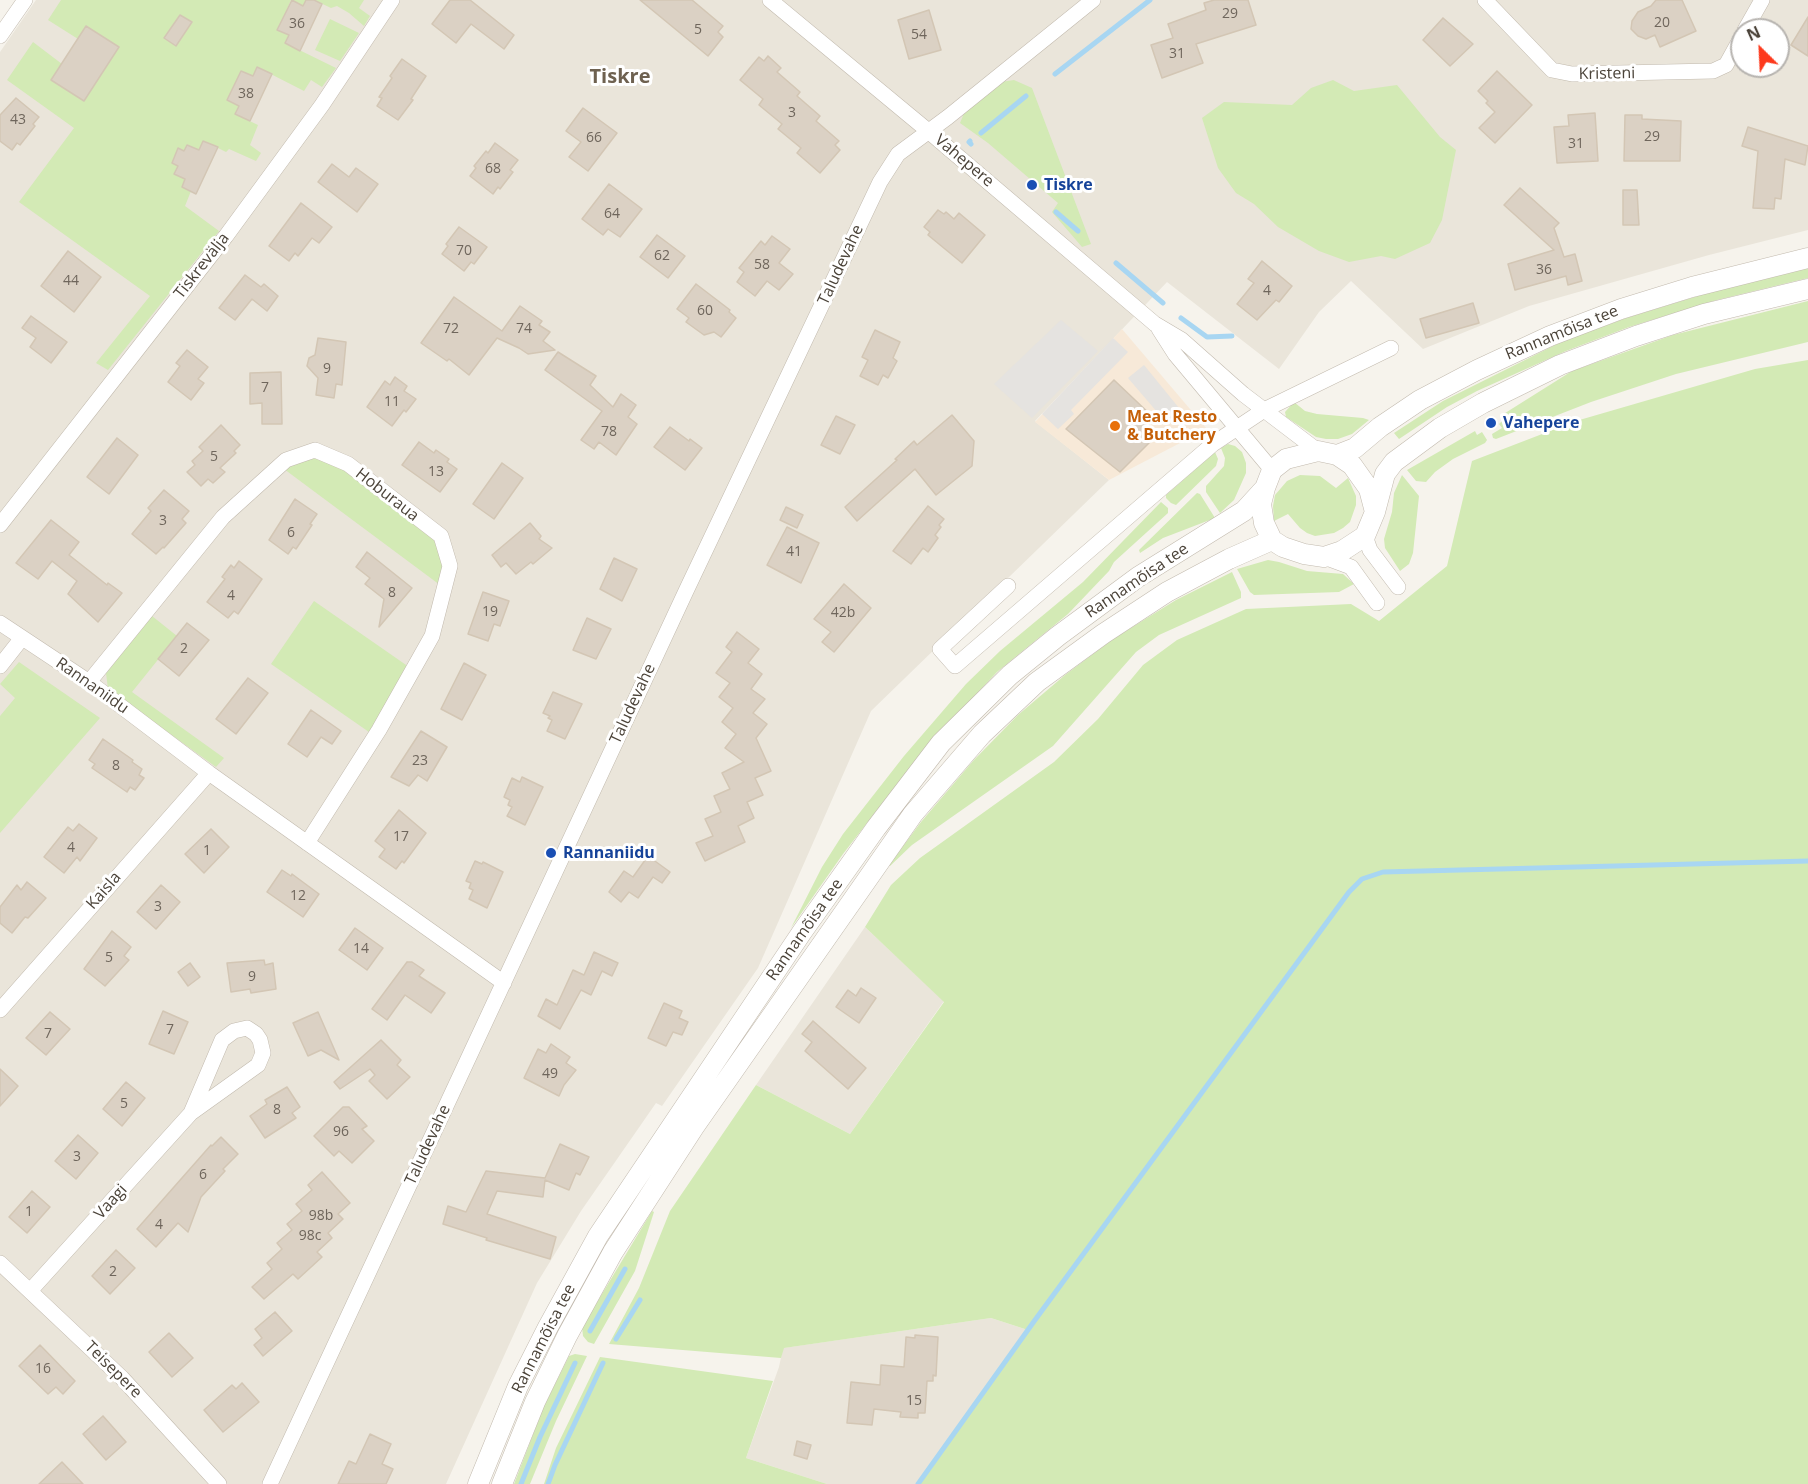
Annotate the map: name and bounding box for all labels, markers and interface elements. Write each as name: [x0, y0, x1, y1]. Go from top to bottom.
house number: 29: [1222, 6, 1238, 22]
house number: 20: [1654, 15, 1670, 31]
house number: 36: [289, 16, 305, 32]
north arrow: [1730, 18, 1790, 78]
text: N: [1743, 21, 1764, 46]
house number: 5: [694, 22, 702, 38]
house number: 54: [911, 27, 927, 43]
house number: 31: [1169, 46, 1185, 62]
street label: Kristeni: [1579, 64, 1635, 84]
district label: Tiskre: [590, 65, 650, 89]
house number: 38: [238, 86, 254, 102]
house number: 3: [788, 105, 796, 121]
house number: 43: [10, 112, 26, 128]
house number: 29: [1644, 129, 1660, 145]
house number: 66: [586, 130, 602, 146]
street label: Vahepere: [930, 131, 998, 191]
house number: 31: [1568, 136, 1584, 152]
house number: 68: [485, 161, 501, 177]
place label: Tiskre: [1044, 175, 1093, 195]
marker: Tiskre: [1025, 178, 1039, 192]
house number: 64: [604, 206, 620, 222]
street label: Taludevahe: [814, 222, 868, 308]
street label: Tiskrevälja: [170, 229, 234, 303]
house number: 70: [456, 243, 472, 259]
house number: 62: [654, 248, 670, 264]
house number: 58: [754, 257, 770, 273]
house number: 36: [1536, 262, 1552, 278]
house number: 44: [63, 273, 79, 289]
house number: 4: [1263, 283, 1271, 299]
street label: Rannamõisa tee: [1503, 302, 1621, 364]
house number: 60: [697, 303, 713, 319]
house number: 72: [443, 321, 459, 337]
house number: 74: [516, 321, 532, 337]
house number: 9: [323, 361, 331, 377]
house number: 7: [261, 380, 269, 396]
house number: 11: [384, 394, 400, 410]
place label: Meat Resto & Butchery: [1127, 407, 1217, 445]
place label: Vahepere: [1503, 413, 1579, 433]
marker: Vahepere: [1484, 416, 1498, 430]
marker: Meat Resto & Butchery: [1108, 419, 1122, 433]
house number: 78: [601, 424, 617, 440]
house number: 5: [210, 449, 218, 465]
street label: Hoburaua: [351, 464, 423, 526]
house number: 13: [428, 464, 444, 480]
house number: 3: [159, 513, 167, 529]
house number: 6: [287, 525, 295, 541]
street label: Rannamõisa tee: [1082, 539, 1192, 623]
house number: 41: [786, 544, 802, 560]
house number: 8: [388, 585, 396, 601]
house number: 4: [227, 588, 235, 604]
house number: 19: [482, 604, 498, 620]
house number: 42b: [831, 605, 855, 621]
house number: 2: [180, 641, 188, 657]
street label: Rannaniidu: [52, 654, 132, 718]
street label: Taludevahe: [606, 661, 660, 747]
house number: 23: [412, 753, 428, 769]
house number: 8: [112, 758, 120, 774]
house number: 17: [393, 829, 409, 845]
house number: 4: [67, 840, 75, 856]
house number: 1: [203, 843, 211, 859]
place label: Rannaniidu: [563, 843, 655, 863]
marker: Rannaniidu: [544, 846, 558, 860]
street label: Kaisla: [83, 868, 125, 914]
street label: Rannamõisa tee: [763, 875, 847, 985]
house number: 12: [290, 888, 306, 904]
house number: 3: [154, 899, 162, 915]
house number: 14: [353, 941, 369, 957]
house number: 5: [105, 950, 113, 966]
house number: 9: [248, 969, 256, 985]
house number: 7: [166, 1022, 174, 1038]
house number: 7: [44, 1026, 52, 1042]
house number: 49: [542, 1066, 558, 1082]
house number: 5: [120, 1096, 128, 1112]
house number: 8: [273, 1102, 281, 1118]
street label: Taludevahe: [401, 1102, 455, 1188]
house number: 96: [333, 1124, 349, 1140]
house number: 3: [73, 1149, 81, 1165]
house number: 6: [199, 1167, 207, 1183]
street label: Vaagi: [90, 1181, 132, 1223]
house number: 1: [25, 1204, 33, 1220]
house number: 98b: [309, 1208, 333, 1224]
house number: 4: [155, 1217, 163, 1233]
house number: 98c: [299, 1228, 321, 1244]
house number: 2: [109, 1264, 117, 1280]
street label: Rannamõisa tee: [508, 1281, 580, 1397]
street label: Teisepere: [80, 1337, 146, 1403]
house number: 16: [35, 1361, 51, 1377]
house number: 15: [906, 1393, 922, 1409]

